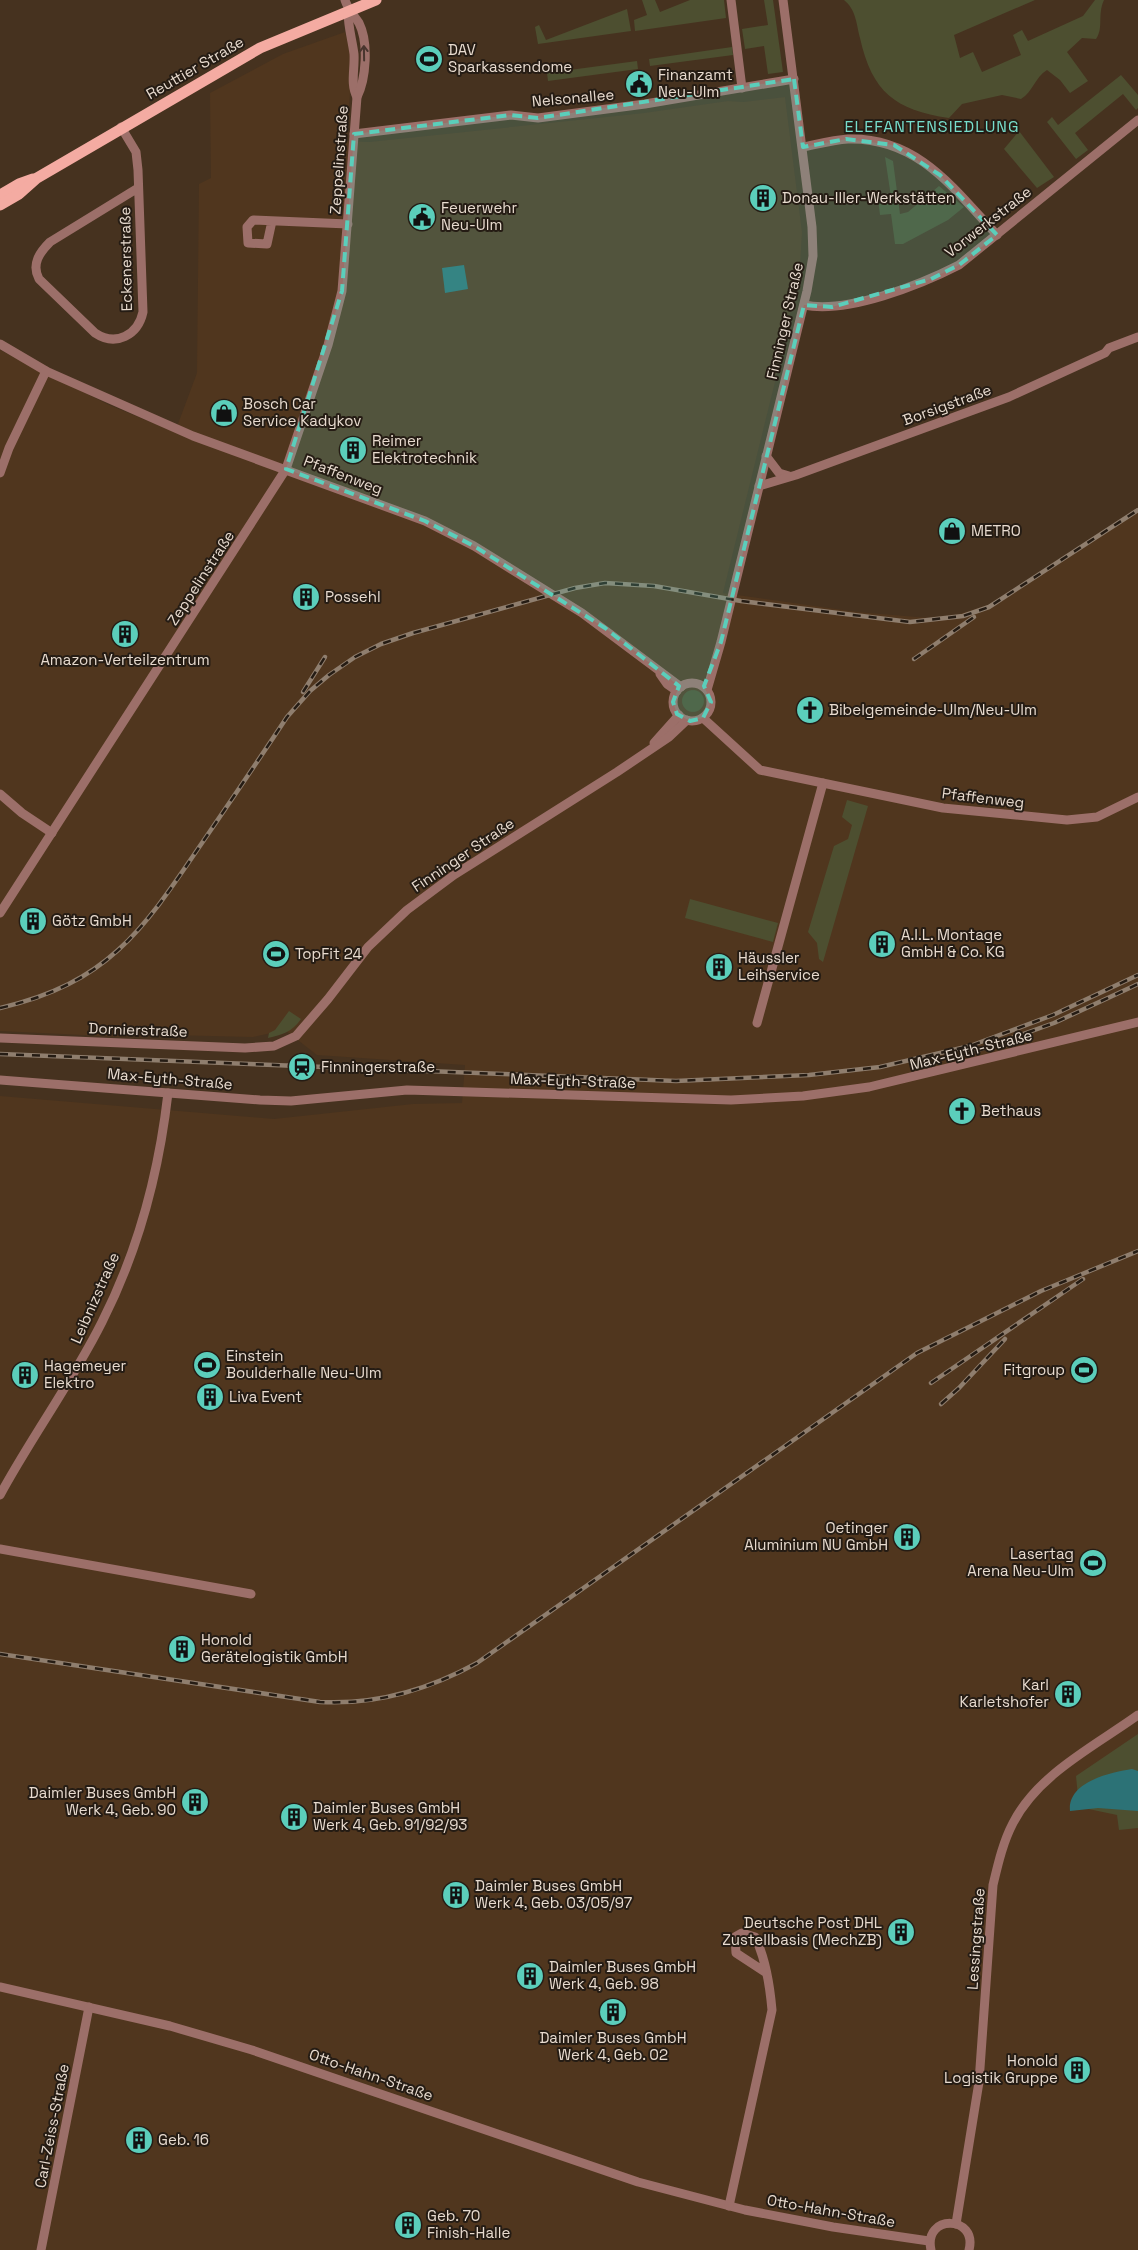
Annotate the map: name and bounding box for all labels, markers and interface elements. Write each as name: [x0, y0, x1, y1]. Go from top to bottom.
street label: Reuttier Straße: [142, 32, 247, 103]
place label: DAV Sparkassendome: [448, 40, 572, 76]
sports icon: DAV Sparkassendome: [414, 44, 444, 74]
one-way arrow: [359, 45, 369, 61]
place label: Finanzamt Neu-Ulm: [658, 65, 733, 101]
public building icon: Finanzamt Neu-Ulm: [624, 69, 654, 99]
street label: Nelsonallee: [531, 84, 615, 111]
street label: Zeppelinstraße: [325, 105, 352, 215]
district label: ELEFANTENSIEDLUNG: [844, 116, 1020, 137]
street label: Vorwerkstraße: [941, 182, 1035, 261]
building icon: Donau-Iller-Werkstätten: [748, 183, 778, 213]
place label: Donau-Iller-Werkstätten: [782, 188, 955, 207]
place label: Feuerwehr Neu-Ulm: [441, 198, 518, 234]
public building icon: Feuerwehr Neu-Ulm: [407, 202, 437, 232]
street label: Eckenerstraße: [115, 206, 136, 311]
street label: Finninger Straße: [762, 260, 807, 381]
street label: Borsigstraße: [900, 380, 994, 429]
place label: Bosch Car Service Kadykov: [243, 394, 361, 430]
shop icon: Bosch Car Service Kadykov: [209, 398, 239, 428]
place label: Reimer Elektrotechnik: [372, 431, 477, 467]
building icon: Reimer Elektrotechnik: [338, 435, 368, 465]
street label: Pfaffenweg: [301, 451, 385, 498]
shop icon: METRO: [937, 516, 967, 546]
place label: METRO: [971, 521, 1021, 540]
street label: Zeppelinstraße: [163, 527, 238, 629]
building icon: Possehl: [291, 582, 321, 612]
place label: Possehl: [325, 587, 381, 606]
building icon: Amazon-Verteilzentrum: [110, 619, 140, 649]
place label: Amazon-Verteilzentrum: [40, 650, 210, 669]
church icon: Bibelgemeinde-Ulm/Neu-Ulm: [795, 695, 825, 725]
place label: Bibelgemeinde-Ulm/Neu-Ulm: [829, 700, 1037, 719]
street label: Pfaffenweg: [941, 783, 1025, 812]
street label: Finninger Straße: [408, 813, 518, 896]
building icon: Götz GmbH: [18, 906, 48, 936]
place label: Götz GmbH: [52, 911, 132, 930]
place label: A.I.L. Montage GmbH & Co. KG: [901, 925, 1005, 961]
building icon: A.I.L. Montage GmbH & Co. KG: [867, 929, 897, 959]
sports icon: TopFit 24: [261, 939, 291, 969]
place label: TopFit 24: [295, 944, 362, 963]
place label: Häussler Leihservice: [738, 948, 820, 984]
building icon: Häussler Leihservice: [704, 952, 734, 982]
street label: Dornierstraße: [88, 1018, 188, 1041]
street label: Max-Eyth-Straße: [908, 1025, 1034, 1074]
station icon: Finningerstraße: [287, 1052, 317, 1082]
place label: Finningerstraße: [321, 1057, 435, 1076]
street label: Max-Eyth-Straße: [107, 1064, 234, 1093]
street label: Max-Eyth-Straße: [510, 1069, 636, 1092]
church icon: Bethaus: [947, 1096, 977, 1126]
place label: Bethaus: [981, 1101, 1041, 1120]
street label: Leibnizstraße: [66, 1249, 123, 1346]
place label: Einstein Boulderhalle Neu-Ulm: [226, 1346, 382, 1382]
sports icon: Einstein Boulderhalle Neu-Ulm: [192, 1350, 222, 1380]
sports icon: Fitgroup: [1069, 1355, 1099, 1385]
place label: Hagemeyer Elektro: [44, 1356, 127, 1392]
building icon: Hagemeyer Elektro: [10, 1360, 40, 1390]
place label: Fitgroup: [1003, 1360, 1065, 1379]
building icon: Liva Event: [195, 1382, 225, 1412]
place label: Liva Event: [229, 1387, 302, 1406]
place label: Oetinger Aluminium NU GmbH: [744, 1518, 888, 1554]
building icon: Oetinger Aluminium NU GmbH: [892, 1522, 922, 1552]
place label: Lasertag Arena Neu-Ulm: [967, 1544, 1074, 1580]
sports icon: Lasertag Arena Neu-Ulm: [1078, 1548, 1108, 1578]
place label: Honold Gerätelogistik GmbH: [201, 1630, 348, 1666]
building icon: Honold Gerätelogistik GmbH: [167, 1634, 197, 1664]
place label: Karl Karletshofer: [960, 1675, 1049, 1711]
building icon: Karl Karletshofer: [1053, 1679, 1083, 1709]
place label: Daimler Buses GmbH Werk 4, Geb. 90: [29, 1783, 176, 1819]
building icon: Daimler Buses GmbH Werk 4, Geb. 90: [180, 1787, 210, 1817]
place label: Daimler Buses GmbH Werk 4, Geb. 91/92/93: [313, 1798, 467, 1834]
building icon: Daimler Buses GmbH Werk 4, Geb. 91/92/93: [279, 1802, 309, 1832]
place label: Daimler Buses GmbH Werk 4, Geb. 03/05/97: [475, 1876, 632, 1912]
building icon: Daimler Buses GmbH Werk 4, Geb. 03/05/97: [441, 1880, 471, 1910]
street label: Lessingstraße: [962, 1887, 989, 1991]
place label: Deutsche Post DHL Zustellbasis (MechZB): [722, 1913, 882, 1950]
building icon: Deutsche Post DHL Zustellbasis (MechZB): [886, 1917, 916, 1947]
place label: Daimler Buses GmbH Werk 4, Geb. 98: [549, 1957, 696, 1993]
building icon: Daimler Buses GmbH Werk 4, Geb. 98: [515, 1961, 545, 1991]
building icon: Daimler Buses GmbH Werk 4, Geb. 02: [598, 1997, 628, 2027]
place label: Daimler Buses GmbH Werk 4, Geb. 02: [539, 2028, 687, 2064]
street label: Otto-Hahn-Straße: [307, 2044, 436, 2105]
place label: Honold Logistik Gruppe: [944, 2051, 1058, 2087]
building icon: Honold Logistik Gruppe: [1062, 2055, 1092, 2085]
street label: Carl-Zeiss-Straße: [30, 2062, 73, 2190]
building icon: Geb. 16: [124, 2125, 154, 2155]
place label: Geb. 16: [158, 2130, 209, 2149]
street label: Otto-Hahn-Straße: [765, 2190, 897, 2231]
place label: Geb. 70 Finish-Halle: [427, 2206, 510, 2242]
building icon: Geb. 70 Finish-Halle: [393, 2210, 423, 2240]

